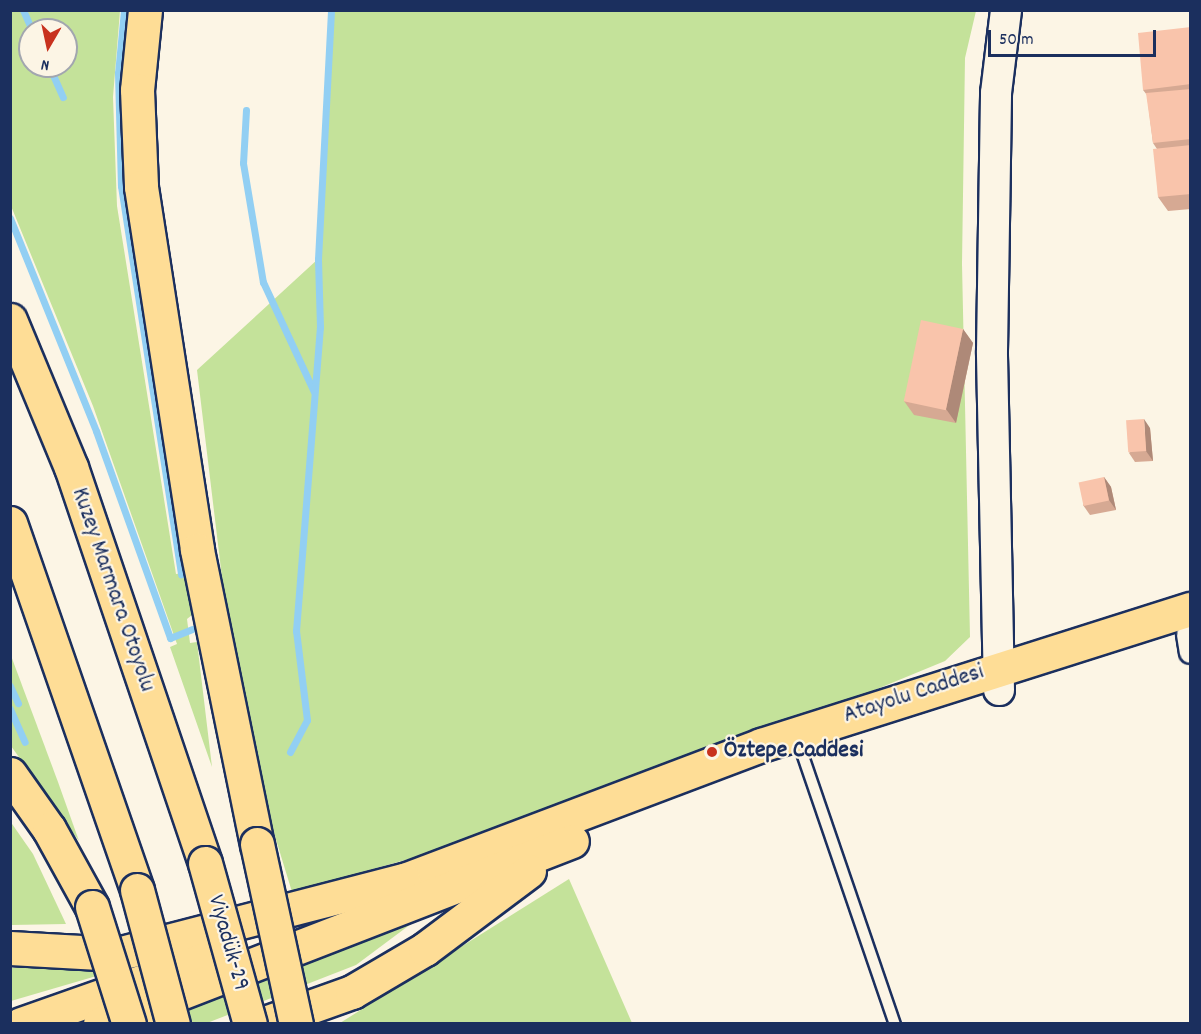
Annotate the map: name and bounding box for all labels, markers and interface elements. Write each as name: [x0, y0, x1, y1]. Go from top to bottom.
north arrow: [18, 18, 78, 78]
scale bar: [991, 18, 1159, 56]
text: 50 m: [999, 28, 1034, 53]
text: N: [40, 52, 51, 76]
street label: Kuzey Marmara Otoyolu: [64, 484, 160, 696]
street label: Atayolu Caddesi: [840, 659, 988, 731]
place label: Öztepe Caddesi: [724, 738, 863, 766]
marker: Öztepe Caddesi: [705, 745, 719, 759]
street label: Viyadük-29: [200, 892, 254, 994]

